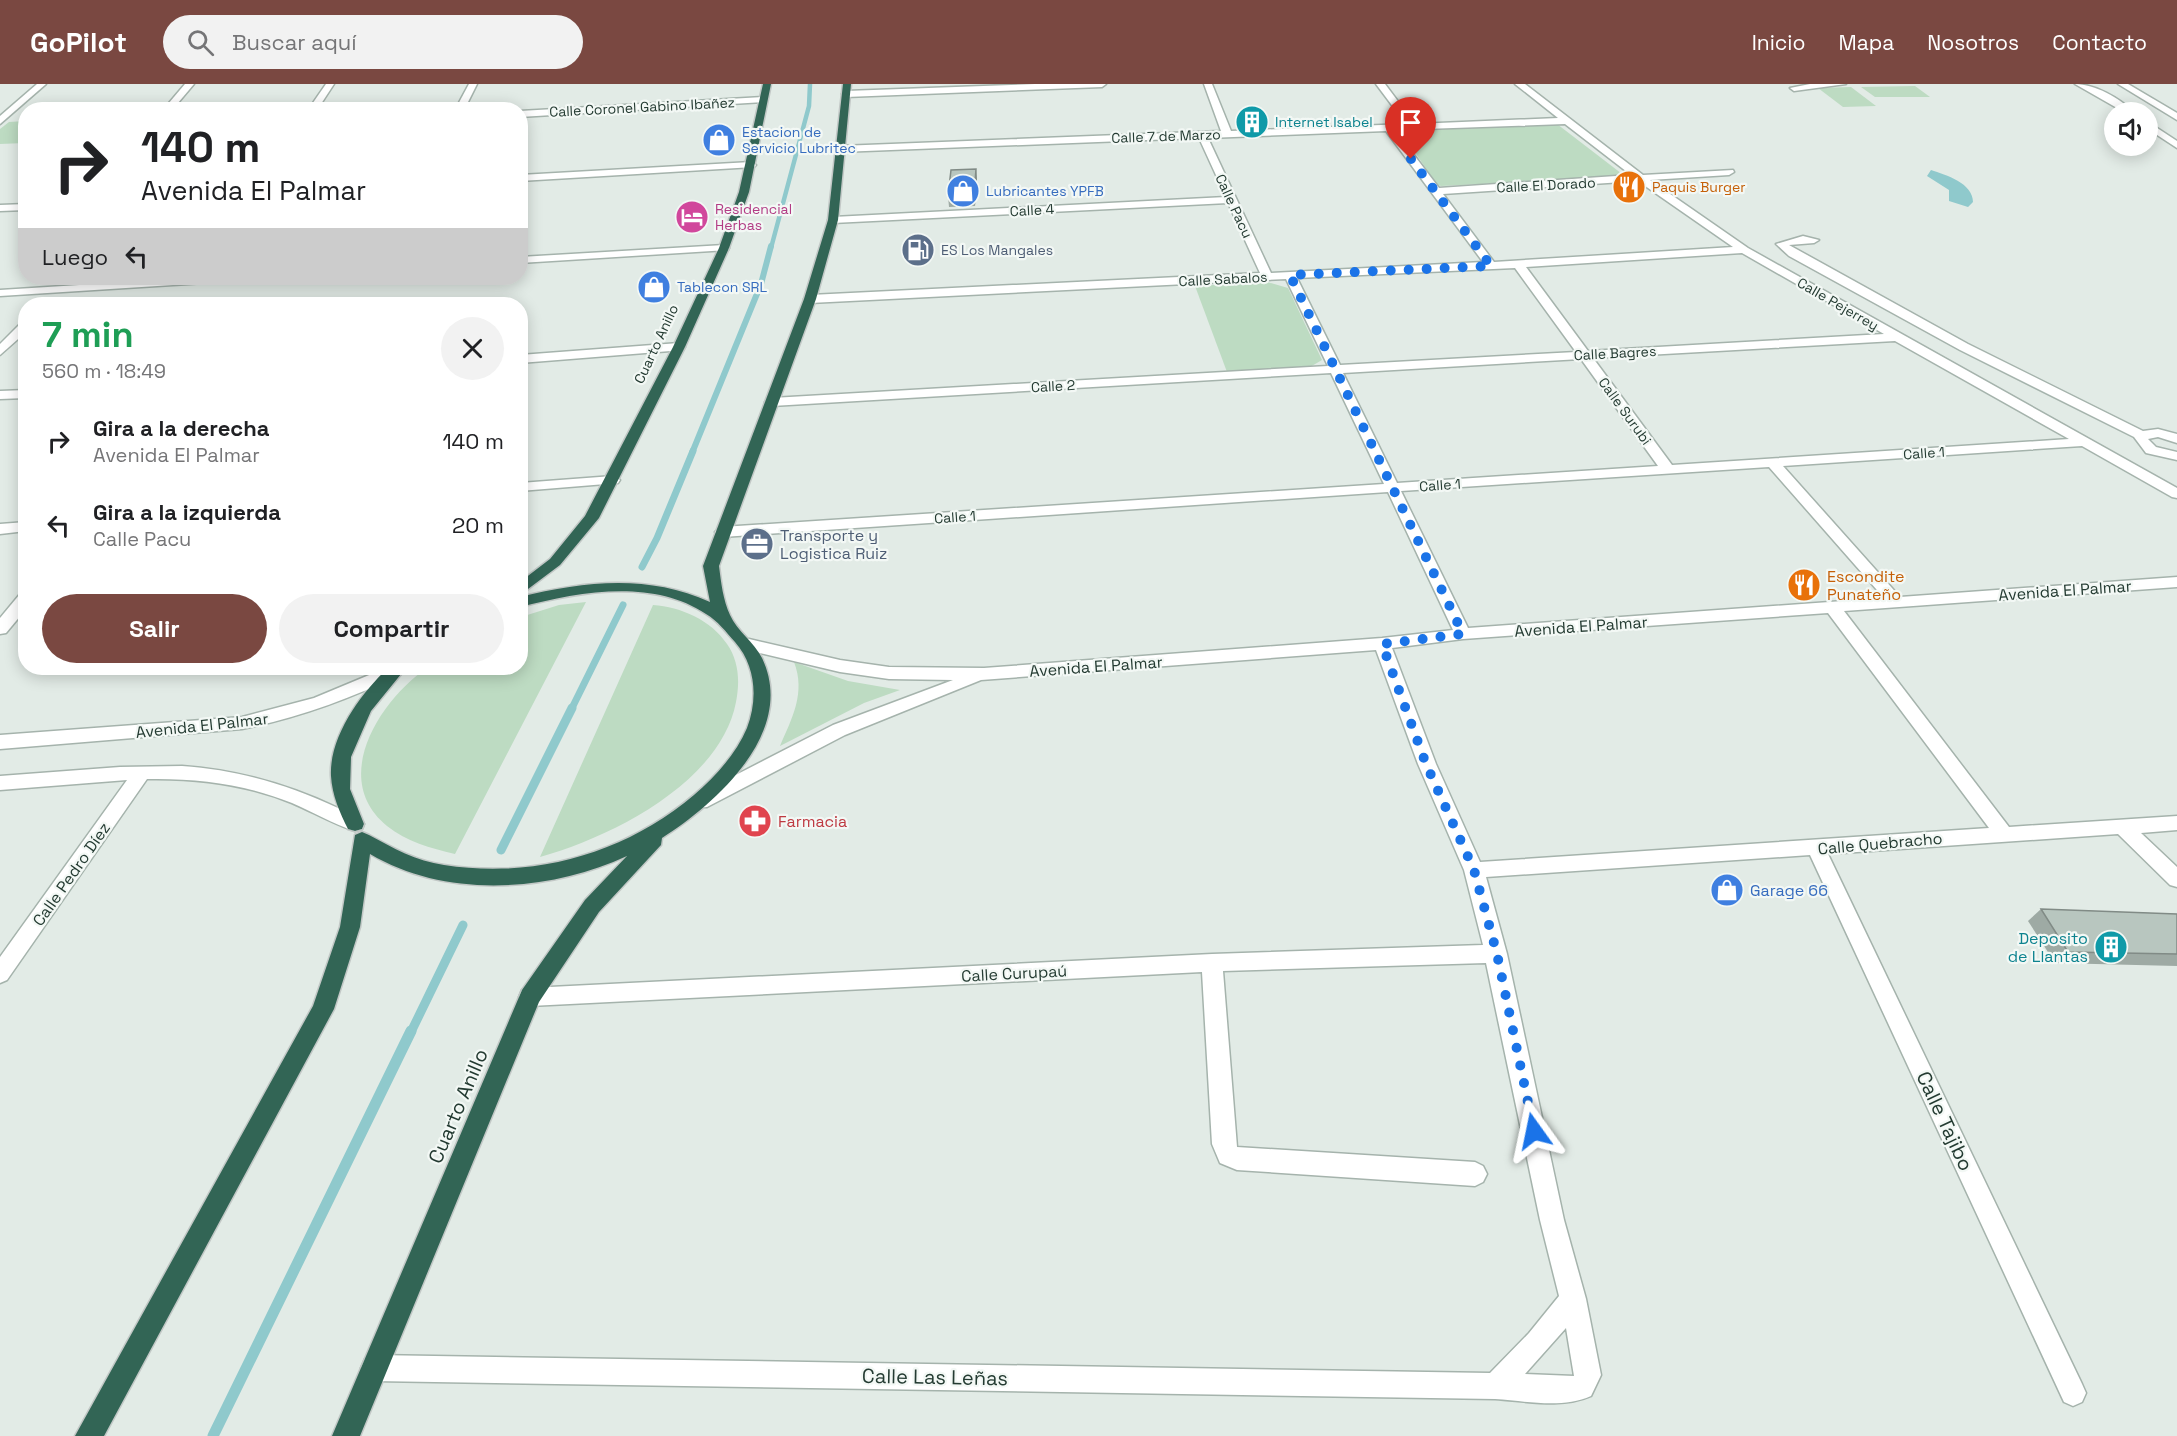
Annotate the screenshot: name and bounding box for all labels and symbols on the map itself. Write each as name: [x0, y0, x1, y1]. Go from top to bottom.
street label: Calle Coronel Gabino Ibañez: [549, 93, 735, 121]
pin: [1385, 97, 1436, 159]
building icon: Internet Isabel: [1234, 104, 1270, 140]
place label: Internet Isabel: [1275, 113, 1373, 131]
shop icon: Estacion de Servicio Lubritec: [701, 122, 737, 158]
place label: Estacion de Servicio Lubritec: [742, 123, 856, 157]
street label: Calle 7 de Marzo: [1111, 125, 1221, 147]
restaurant icon: Paquis Burger: [1611, 169, 1647, 205]
street label: Calle Pacu: [1211, 171, 1257, 241]
shop icon: Lubricantes YPFB: [945, 173, 981, 209]
street label: Calle El Dorado: [1496, 173, 1596, 197]
place label: Paquis Burger: [1652, 178, 1746, 196]
place label: Lubricantes YPFB: [986, 182, 1104, 200]
hotel icon: Residencial Herbas: [674, 199, 710, 235]
place label: Residencial Herbas: [715, 200, 792, 234]
street label: Calle 4: [1009, 200, 1055, 220]
fuel station icon: ES Los Mangales: [900, 232, 936, 268]
place label: ES Los Mangales: [941, 241, 1053, 259]
street label: Calle Sabalos: [1178, 268, 1268, 290]
shop icon: Tablecon SRL: [636, 269, 672, 305]
street label: Calle Pejerrey: [1794, 273, 1882, 335]
place label: Tablecon SRL: [677, 278, 767, 296]
street label: Cuarto Anillo: [630, 301, 682, 387]
street label: Calle Bagres: [1573, 342, 1657, 364]
street label: Calle Surubi: [1594, 374, 1656, 448]
street label: Calle 2: [1030, 376, 1076, 396]
street label: Calle 1: [1903, 443, 1945, 463]
street label: Calle 1: [1419, 475, 1461, 495]
street label: Calle 1: [934, 507, 976, 527]
place label: Transporte y Logistica Ruiz: [780, 525, 887, 564]
office icon: Transporte y Logistica Ruiz: [739, 526, 775, 562]
place label: Escondite Punateño: [1827, 566, 1904, 605]
restaurant icon: Escondite Punateño: [1786, 567, 1822, 603]
street label: Avenida El Palmar: [1998, 575, 2132, 606]
street label: Avenida El Palmar: [1514, 611, 1648, 642]
street label: Avenida El Palmar: [1029, 651, 1163, 682]
street label: Avenida El Palmar: [135, 708, 270, 743]
pharmacy icon: Farmacia: [737, 803, 773, 839]
place label: Farmacia: [778, 811, 847, 832]
street label: Calle Pedro Díez: [28, 818, 115, 930]
street label: Calle Quebracho: [1817, 828, 1943, 859]
shop icon: Garage 66: [1709, 872, 1745, 908]
place label: Garage 66: [1750, 880, 1828, 901]
place label: Deposito de Llantas: [2008, 928, 2088, 967]
building icon: Deposito de Llantas: [2093, 929, 2129, 965]
street label: Calle Curupaú: [961, 960, 1067, 987]
street label: Cuarto Anillo: [422, 1045, 494, 1167]
street label: Calle Tajibo: [1911, 1067, 1979, 1175]
position arrow: [1502, 1099, 1566, 1163]
street label: Calle Las Leñas: [862, 1363, 1008, 1391]

